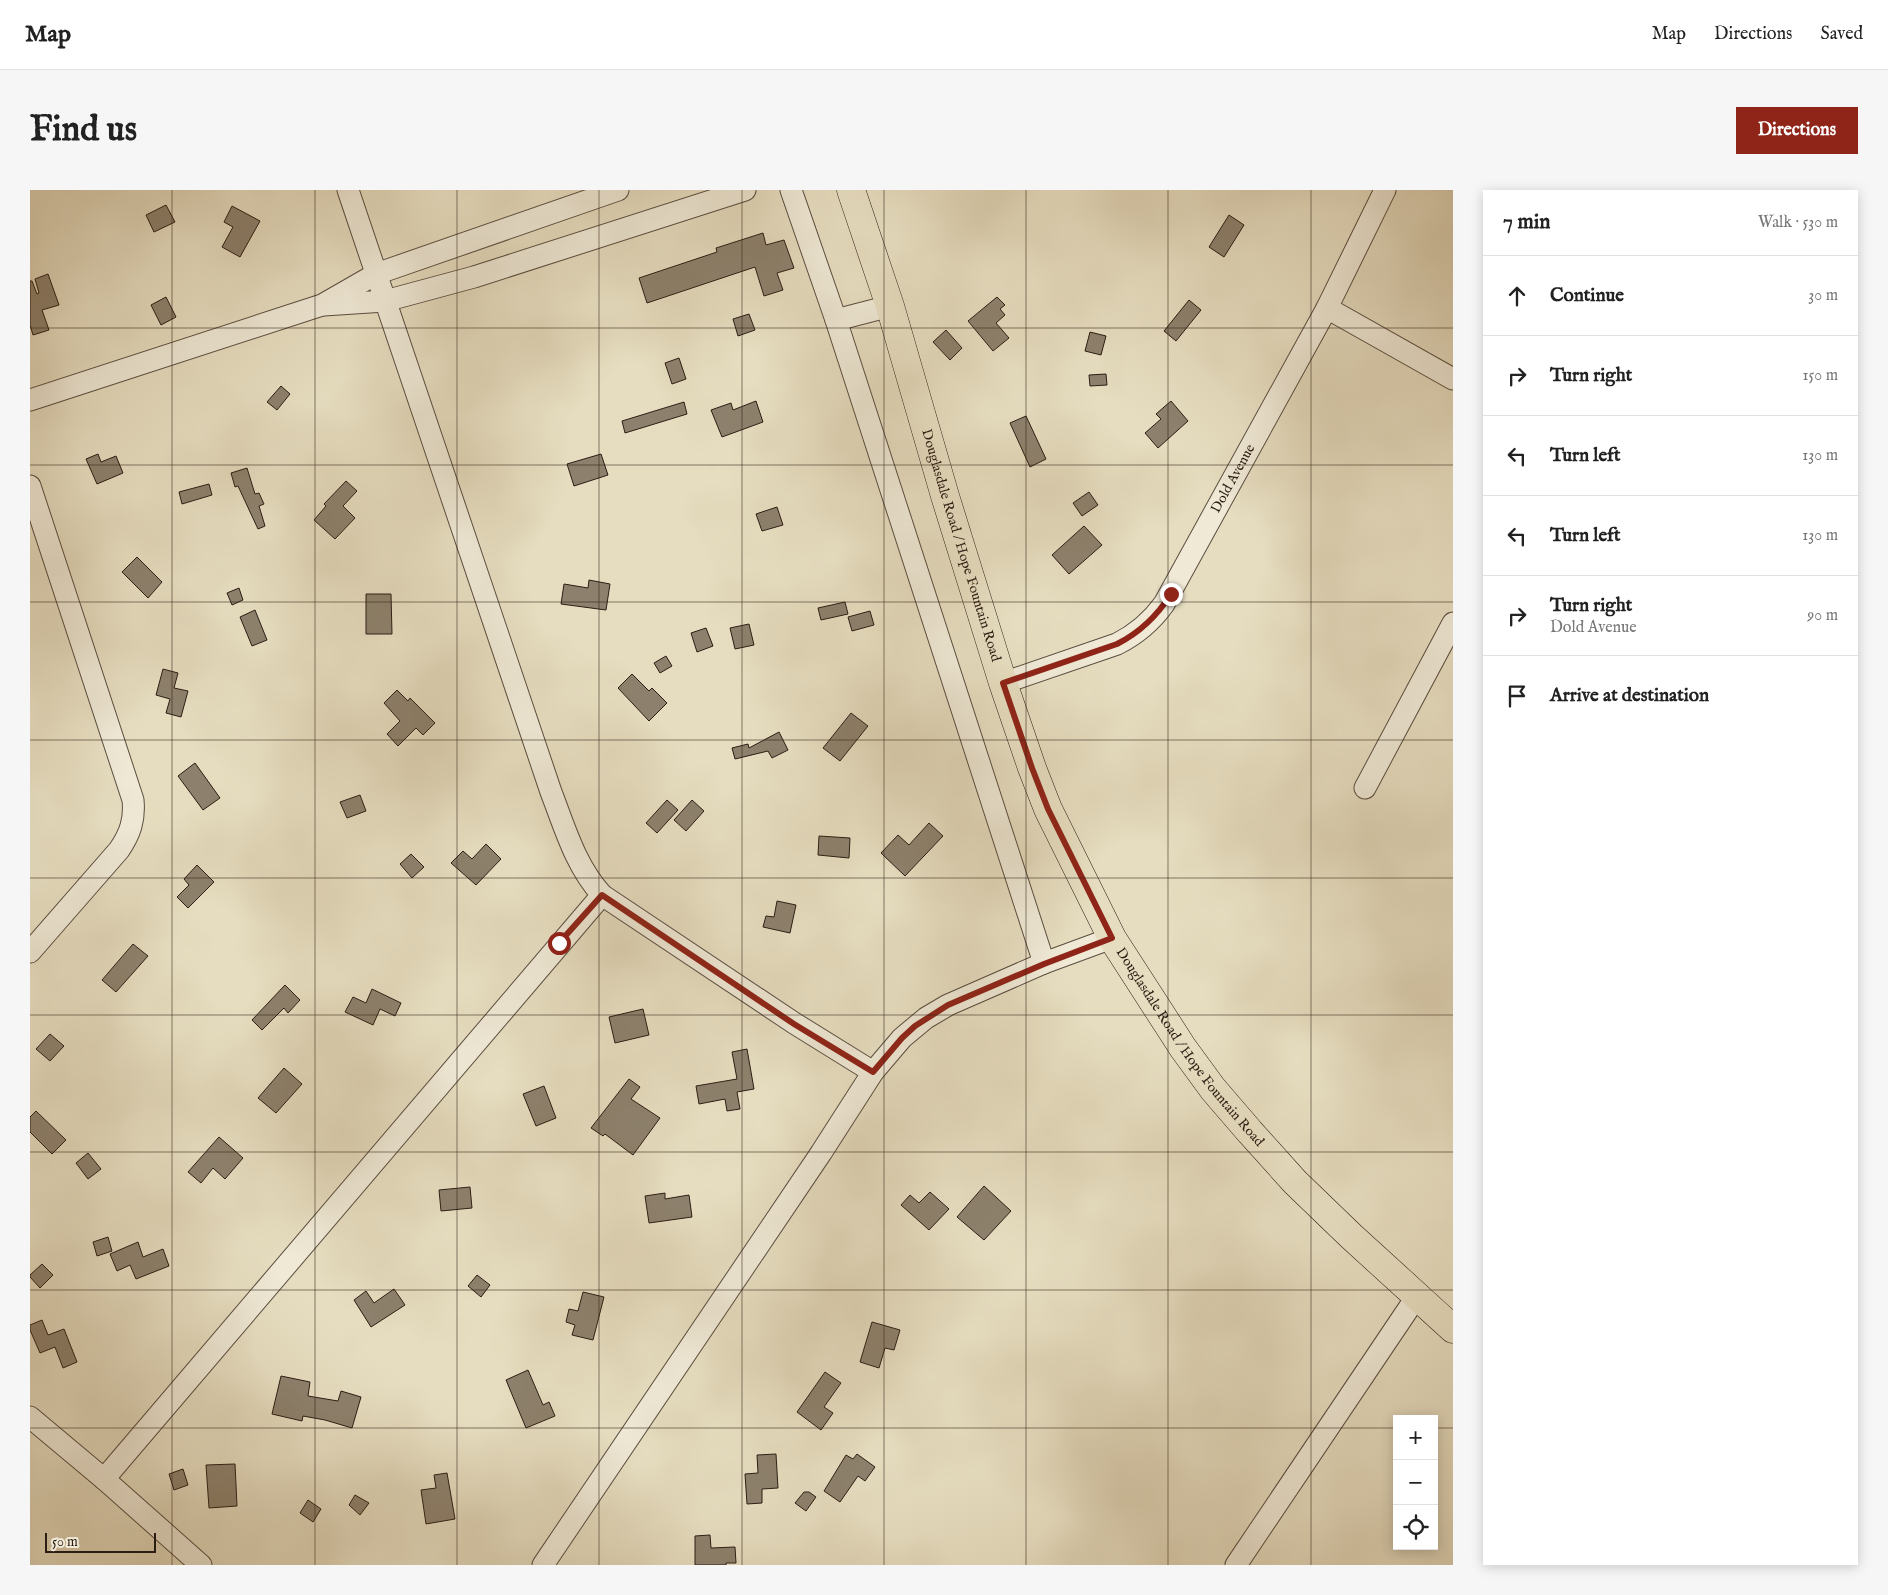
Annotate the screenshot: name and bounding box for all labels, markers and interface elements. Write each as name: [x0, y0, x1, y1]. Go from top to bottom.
text: Map: [25, 19, 71, 50]
text: Map: [1652, 23, 1686, 46]
text: Directions: [1714, 23, 1792, 46]
text: Saved: [1820, 23, 1863, 46]
button: Directions: [1736, 107, 1858, 154]
text: Find us: [30, 108, 137, 153]
text: 7 min: [1503, 209, 1550, 236]
text: Walk · 530 m: [1758, 213, 1838, 233]
icon: ahead: [1503, 282, 1531, 310]
text: Continue: [1550, 284, 1624, 308]
text: 30 m: [1808, 286, 1838, 306]
icon: right: [1503, 362, 1531, 390]
text: Turn right: [1550, 364, 1632, 388]
text: 150 m: [1803, 366, 1838, 386]
street label: Douglasdale Road / Hope Fountain Road: [917, 427, 1005, 664]
street label: Dold Avenue: [1207, 441, 1260, 516]
icon: left: [1503, 442, 1531, 470]
text: Turn left: [1550, 444, 1621, 468]
text: 130 m: [1802, 446, 1838, 466]
icon: left: [1503, 522, 1531, 550]
text: Turn left: [1550, 524, 1621, 548]
text: 130 m: [1802, 526, 1838, 546]
route end: [1160, 583, 1183, 606]
text: Turn right: [1550, 594, 1632, 618]
icon: right: [1503, 602, 1531, 630]
text: 90 m: [1807, 606, 1838, 626]
text: Dold Avenue: [1550, 618, 1637, 638]
icon: arrive: [1503, 682, 1531, 710]
text: Arrive at destination: [1550, 684, 1709, 708]
route start: [548, 932, 571, 955]
street label: Douglasdale Road / Hope Fountain Road: [1112, 944, 1268, 1151]
map controls: [1393, 1415, 1438, 1550]
button: +: [1393, 1415, 1438, 1460]
button: −: [1393, 1460, 1438, 1505]
button: locate: [1393, 1505, 1438, 1550]
scale bar: [45, 1530, 156, 1553]
text: 50 m: [52, 1533, 78, 1551]

